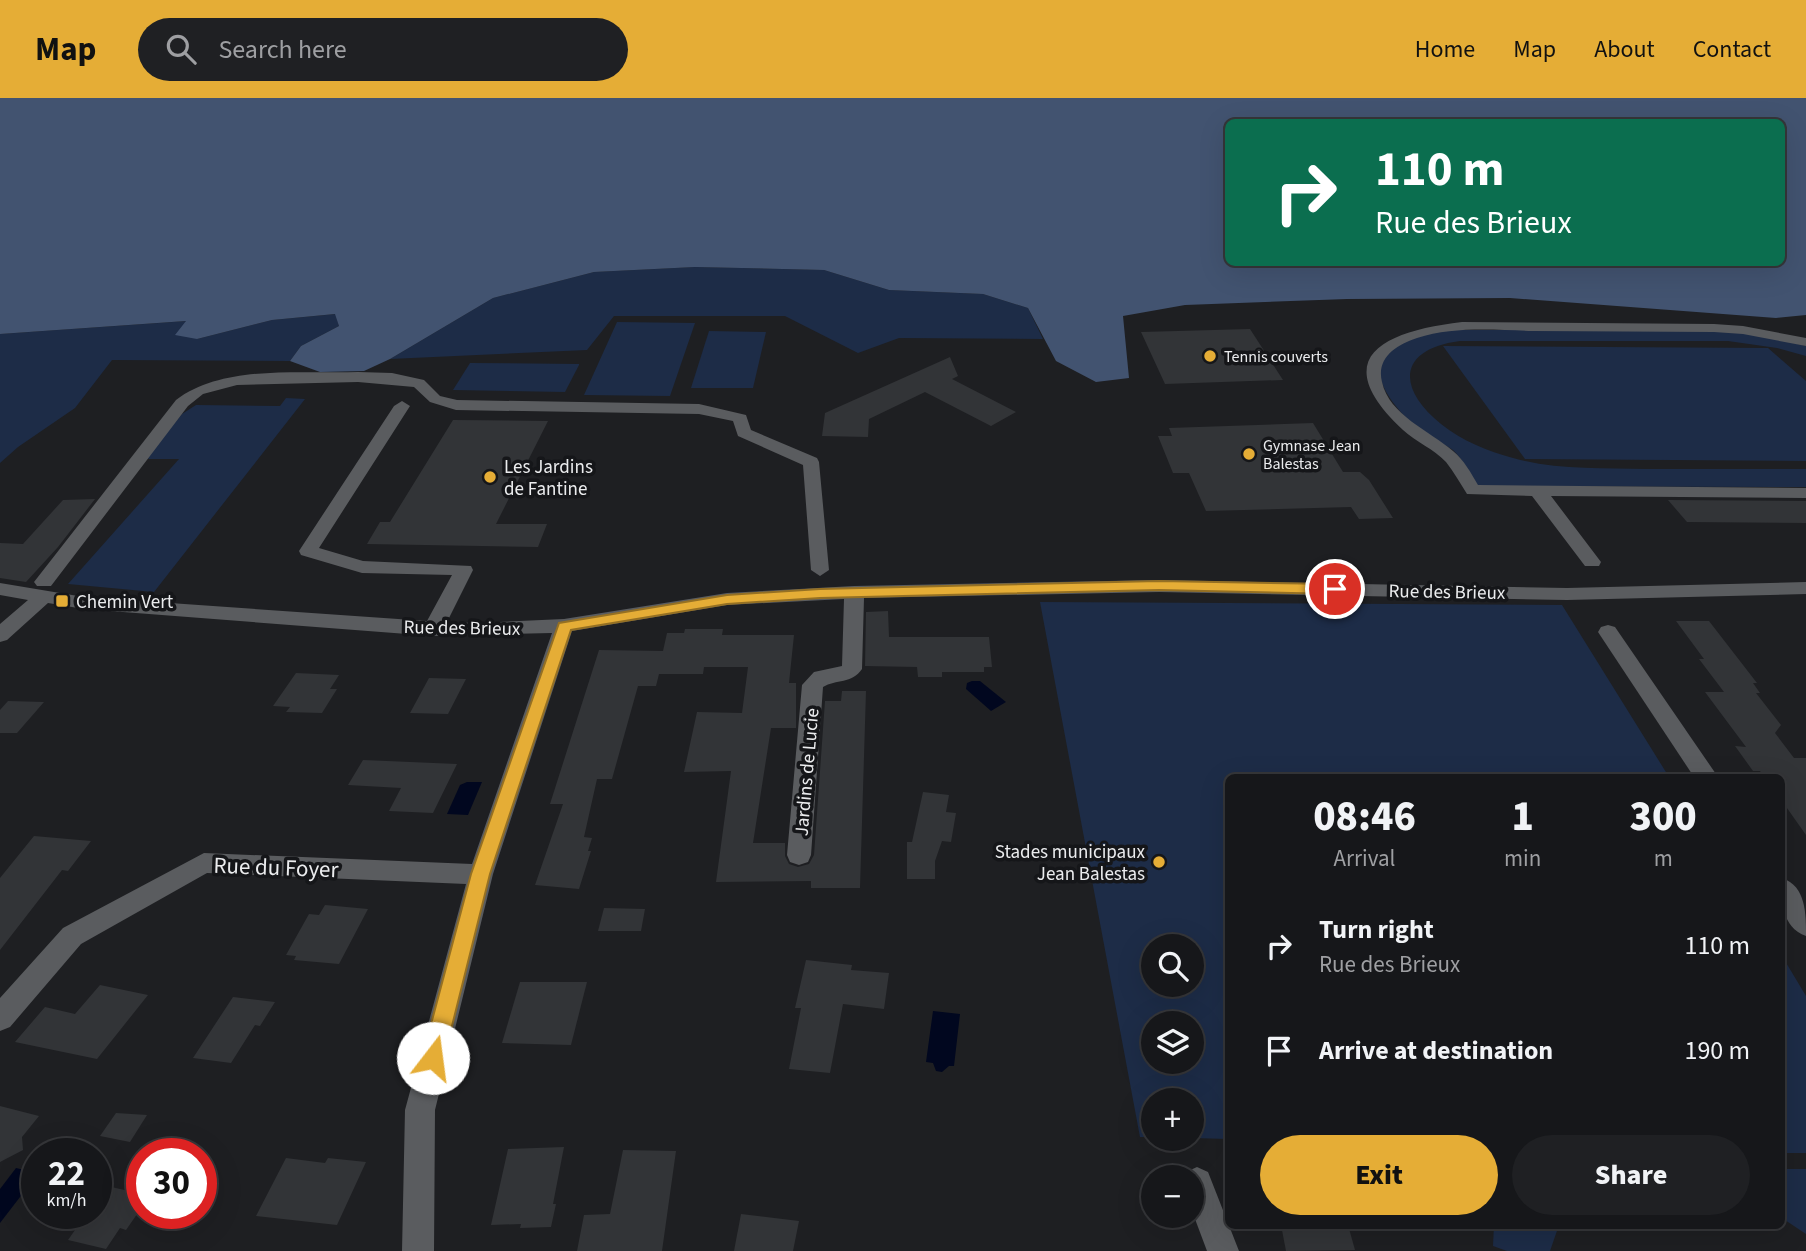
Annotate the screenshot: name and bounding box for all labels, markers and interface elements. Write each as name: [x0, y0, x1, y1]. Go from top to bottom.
search box: [138, 18, 628, 81]
text: Map: [35, 26, 96, 73]
icon: search: [162, 30, 200, 68]
text: Search here: [218, 31, 347, 68]
text: Home: [1415, 32, 1475, 67]
text: Map: [1513, 32, 1556, 67]
text: About: [1594, 32, 1655, 67]
text: Contact: [1693, 32, 1771, 67]
text: 110 m: [1375, 135, 1504, 205]
icon: right: [1260, 147, 1351, 238]
text: Rue des Brieux: [1375, 200, 1572, 246]
place label: Tennis couverts: [1224, 346, 1328, 368]
marker: Tennis couverts: [1202, 348, 1218, 364]
place label: Gymnase Jean Balestas: [1263, 435, 1360, 475]
marker: Gymnase Jean Balestas: [1241, 446, 1257, 462]
place label: Les Jardins de Fantine: [504, 454, 593, 503]
marker: Les Jardins de Fantine: [482, 469, 498, 485]
pin: [1305, 559, 1365, 619]
icon: arrive: [1316, 570, 1354, 608]
street label: Rue des Brieux: [1388, 578, 1506, 607]
place label: Chemin Vert: [76, 589, 174, 616]
marker: Chemin Vert: [54, 593, 70, 609]
street label: Rue des Brieux: [403, 614, 521, 643]
street label: Jardins de Lucie: [788, 707, 827, 837]
text: 08:46: [1313, 787, 1416, 847]
text: 1: [1511, 787, 1534, 847]
text: 300: [1630, 787, 1697, 847]
place label: Stades municipaux Jean Balestas: [995, 839, 1146, 888]
text: Arrival: [1334, 842, 1395, 875]
text: min: [1504, 842, 1541, 875]
text: m: [1654, 842, 1673, 875]
street label: Rue du Foyer: [213, 849, 340, 886]
marker: Stades municipaux Jean Balestas: [1151, 854, 1167, 870]
text: Turn right: [1319, 911, 1434, 948]
icon: right: [1260, 927, 1298, 965]
text: 110 m: [1684, 927, 1750, 964]
map controls: [1141, 934, 1204, 1228]
button: search: [1141, 934, 1204, 997]
text: Rue des Brieux: [1319, 948, 1460, 981]
button: layers: [1141, 1011, 1204, 1074]
position arrow: [396, 1021, 470, 1095]
icon: arrive: [1260, 1032, 1298, 1070]
text: Arrive at destination: [1319, 1032, 1553, 1069]
text: 190 m: [1684, 1032, 1750, 1069]
button: +: [1141, 1088, 1204, 1151]
button: Exit: [1260, 1135, 1498, 1215]
button: Share: [1512, 1135, 1750, 1215]
speed limit sign: 30: [126, 1138, 217, 1229]
text: 22: [48, 1149, 85, 1199]
button: −: [1141, 1165, 1204, 1228]
text: km/h: [47, 1188, 86, 1213]

